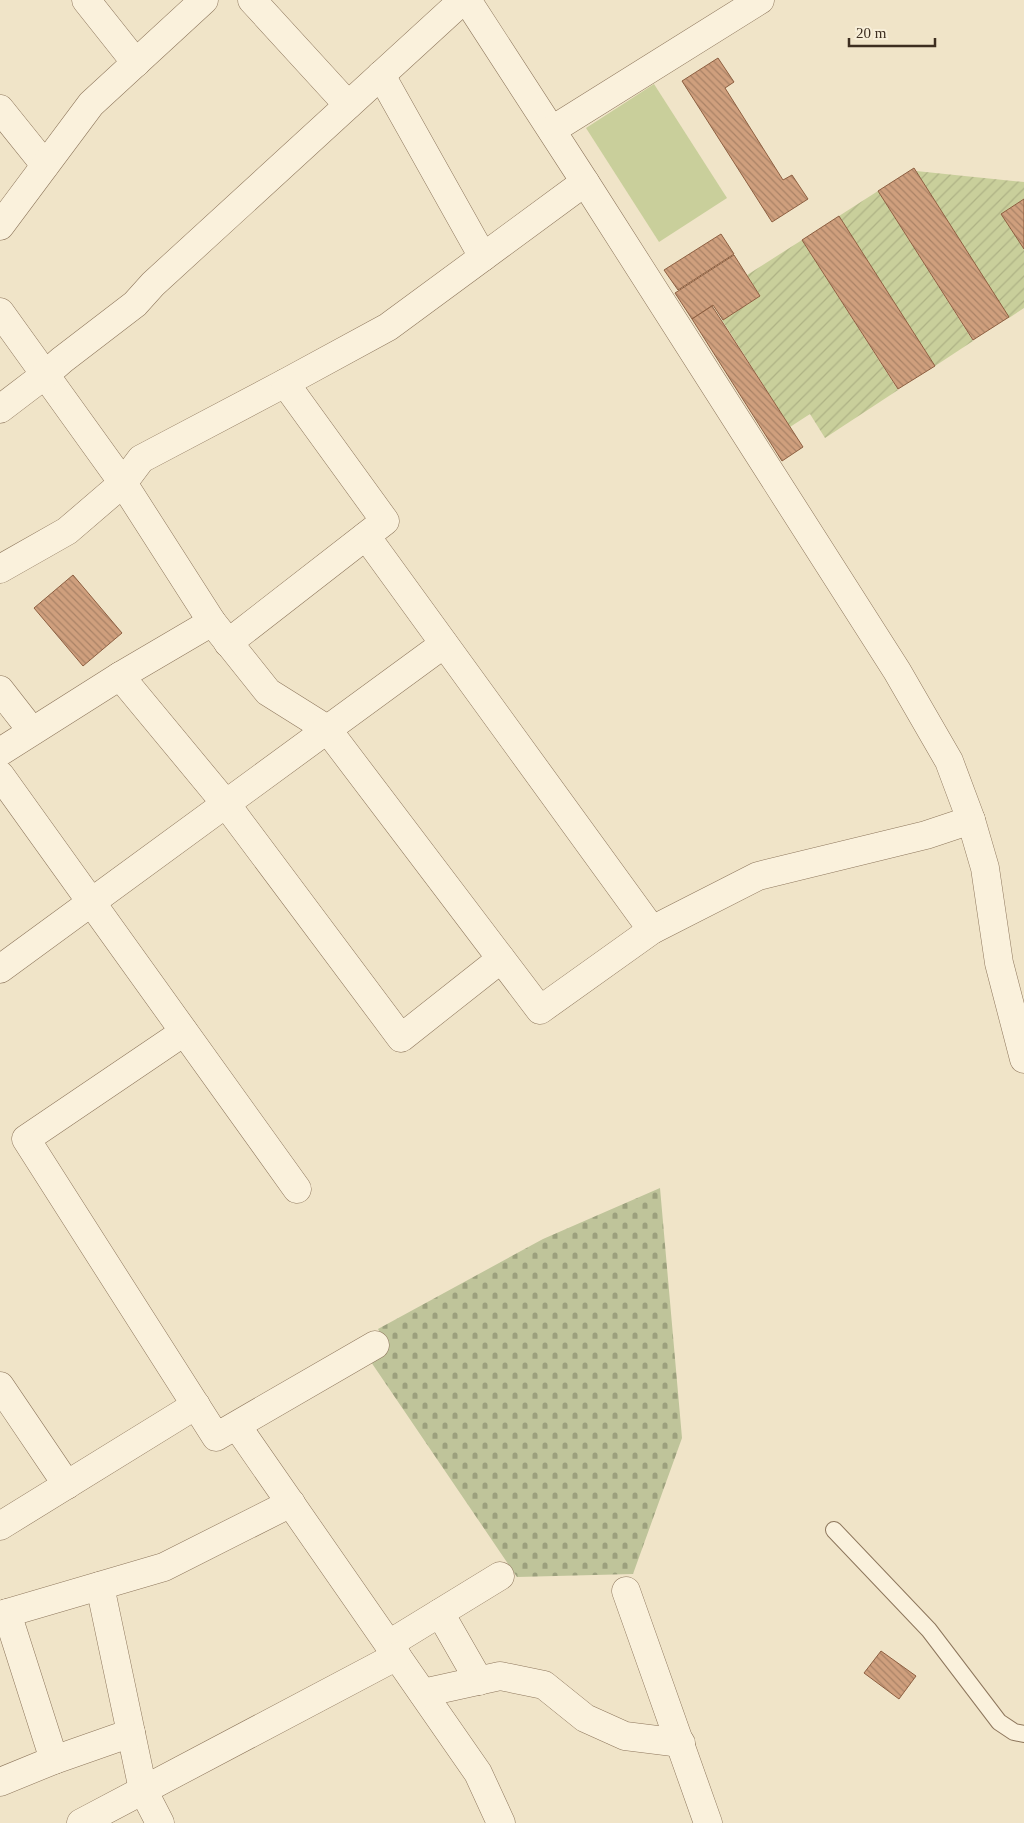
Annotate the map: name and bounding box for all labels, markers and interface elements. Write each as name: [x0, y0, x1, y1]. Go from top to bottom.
scale bar: [849, 15, 935, 47]
text: 20 m: [856, 25, 887, 41]

